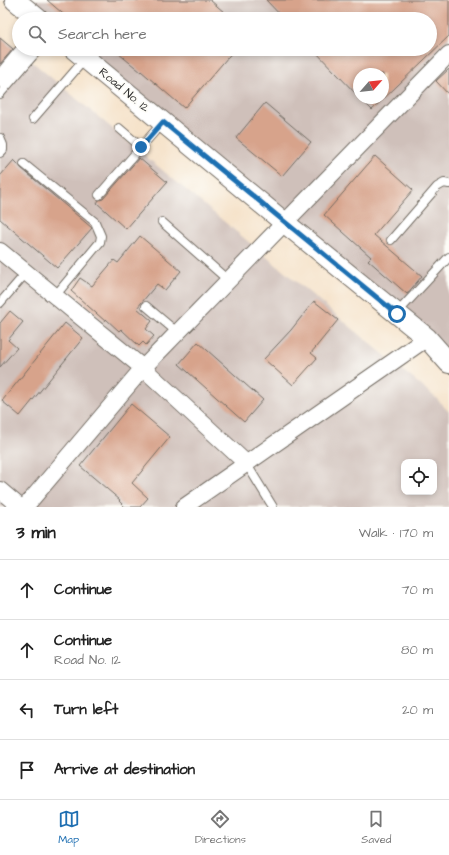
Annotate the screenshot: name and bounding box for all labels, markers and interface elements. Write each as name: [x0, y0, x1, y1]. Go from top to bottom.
search box: [12, 12, 437, 56]
icon: search: [26, 23, 48, 45]
text: Search here: [58, 24, 147, 45]
street label: Road No. 12: [95, 64, 153, 116]
north arrow: [353, 68, 389, 104]
route end: [132, 138, 150, 156]
route start: [388, 305, 406, 323]
map controls: [401, 459, 437, 495]
button: locate: [401, 459, 437, 495]
text: 3 min: [16, 521, 56, 545]
text: Walk · 170 m: [359, 524, 433, 542]
icon: ahead: [16, 579, 38, 601]
text: Continue: [54, 579, 112, 600]
text: 70 m: [401, 581, 433, 599]
text: Continue: [54, 630, 112, 651]
icon: ahead: [16, 639, 38, 661]
text: 80 m: [401, 641, 433, 659]
text: Road No. 12: [54, 651, 121, 669]
icon: left: [16, 699, 38, 721]
text: Turn left: [54, 699, 118, 720]
text: 20 m: [402, 701, 433, 719]
icon: arrive: [16, 759, 38, 781]
text: Arrive at destination: [54, 759, 195, 780]
tab: Map: [58, 808, 80, 847]
tab: Directions: [195, 808, 246, 847]
tab: Saved: [361, 808, 391, 847]

